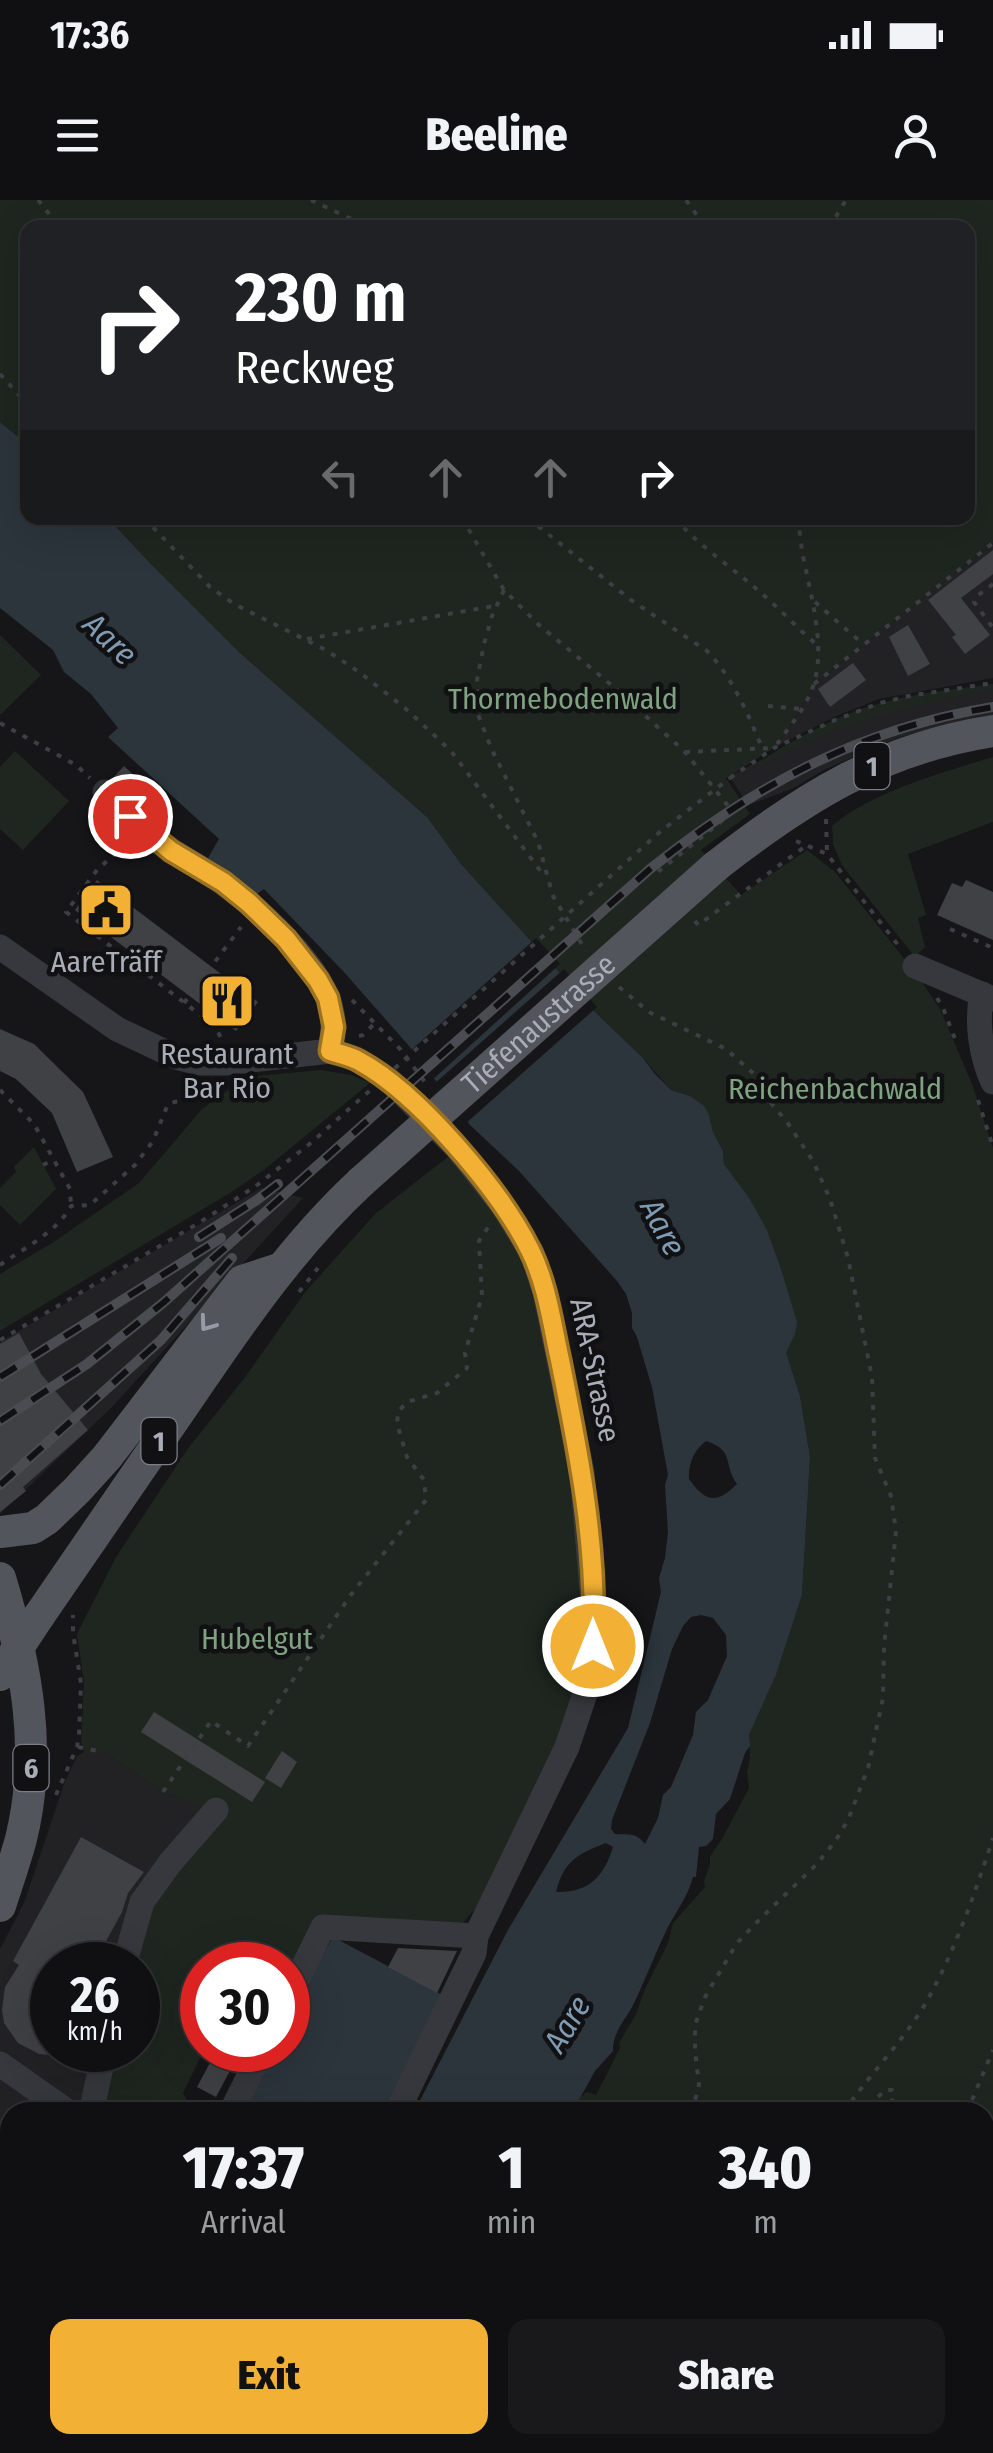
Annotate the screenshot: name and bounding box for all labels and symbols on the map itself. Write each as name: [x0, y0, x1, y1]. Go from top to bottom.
water label: Aare: [75, 604, 144, 673]
park label: Thormebodenwald: [448, 681, 678, 717]
road number: 1: [854, 743, 890, 789]
pin: [88, 774, 173, 859]
public building icon: AareTräff: [76, 880, 136, 940]
place label: AareTräff: [51, 944, 163, 980]
street label: Tiefenaustrasse: [455, 946, 623, 1101]
restaurant icon: Restaurant Bar Rio: [197, 971, 257, 1031]
place label: Restaurant Bar Rio: [160, 1036, 294, 1106]
park label: Reichenbachwald: [728, 1071, 942, 1107]
water label: Aare: [632, 1191, 694, 1262]
street label: ARA-Strasse: [562, 1295, 628, 1445]
one-way arrow: [202, 1313, 219, 1331]
road number: 1: [142, 1418, 176, 1464]
position arrow: [541, 1594, 645, 1698]
park label: Hubelgut: [201, 1621, 313, 1657]
road number: 6: [14, 1745, 48, 1791]
speed limit sign: 30: [180, 1942, 310, 2072]
water label: Aare: [535, 1989, 598, 2060]

